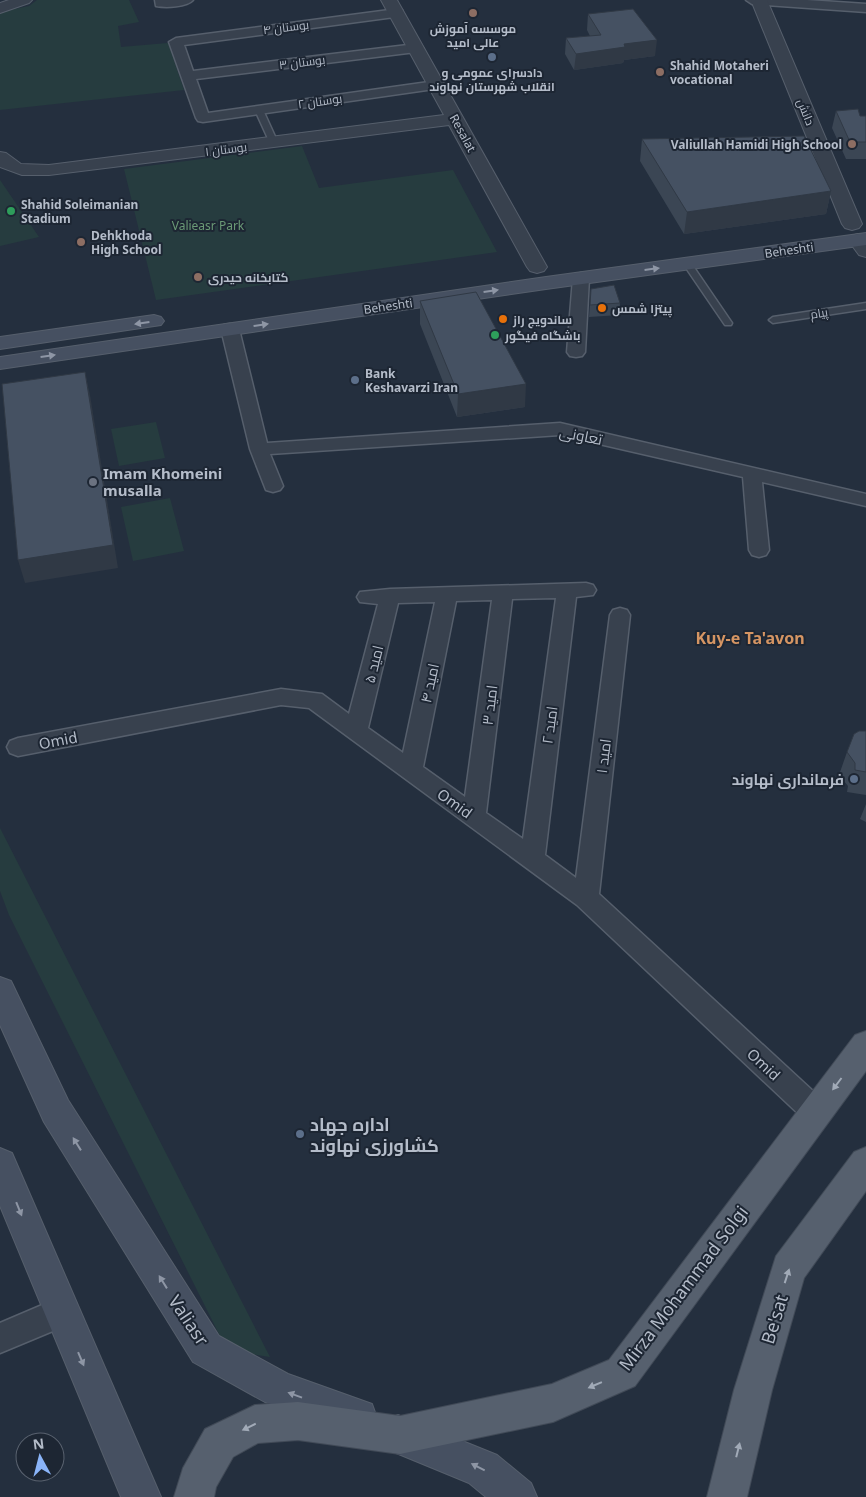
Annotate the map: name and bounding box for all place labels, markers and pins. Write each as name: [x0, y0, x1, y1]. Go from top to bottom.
marker: موسسه آموزش عالی امید: [467, 7, 479, 19]
place label: موسسه آموزش عالی امید: [430, 20, 516, 51]
marker: دادسرای عمومی و انقلاب شهرستان نهاوند: [486, 51, 498, 63]
place label: Shahid Motaheri vocational: [670, 57, 769, 88]
place label: دادسرای عمومی و انقلاب شهرستان نهاوند: [429, 64, 555, 95]
marker: Shahid Motaheri vocational: [654, 66, 666, 78]
place label: Valiullah Hamidi High School: [671, 136, 842, 153]
marker: Valiullah Hamidi High School: [846, 138, 858, 150]
place label: Shahid Soleimanian Stadium: [21, 196, 138, 227]
marker: Shahid Soleimanian Stadium: [5, 205, 17, 217]
place label: Dehkhoda High School: [91, 227, 161, 258]
marker: Dehkhoda High School: [75, 236, 87, 248]
place label: کتابخانه حیدری: [208, 269, 288, 286]
marker: کتابخانه حیدری: [192, 271, 204, 283]
place label: پیتزا شمس: [612, 300, 673, 318]
marker: پیتزا شمس: [596, 302, 608, 314]
place label: ساندویج راز: [512, 311, 572, 329]
marker: ساندویج راز: [497, 313, 509, 325]
place label: باشگاه فیگور: [504, 327, 581, 344]
marker: باشگاه فیگور: [489, 329, 501, 341]
place label: Bank Keshavarzi Iran: [365, 365, 458, 396]
marker: Bank Keshavarzi Iran: [349, 374, 361, 386]
place label: Imam Khomeini musalla: [103, 463, 222, 500]
marker: Imam Khomeini musalla: [87, 476, 99, 488]
place label: فرمانداری نهاوند: [732, 769, 844, 789]
marker: فرمانداری نهاوند: [848, 773, 860, 785]
place label: اداره جهاد کشاورزی نهاوند: [310, 1112, 439, 1157]
marker: اداره جهاد کشاورزی نهاوند: [294, 1128, 306, 1140]

